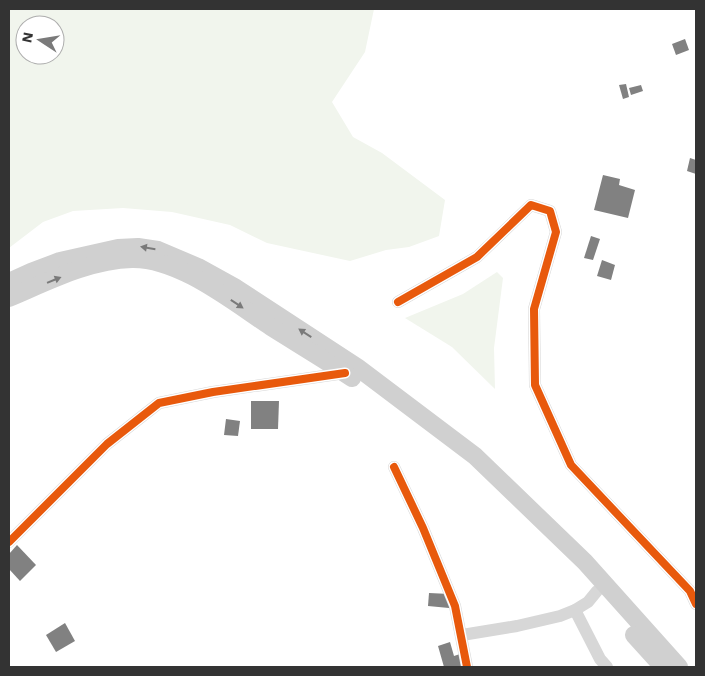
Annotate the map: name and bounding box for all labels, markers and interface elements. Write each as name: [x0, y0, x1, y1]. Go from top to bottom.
north arrow: [15, 15, 65, 65]
text: N: [18, 31, 36, 44]
one-way arrow: [139, 244, 155, 252]
one-way arrow: [47, 276, 62, 284]
one-way arrow: [231, 300, 244, 309]
one-way arrow: [298, 328, 312, 338]

